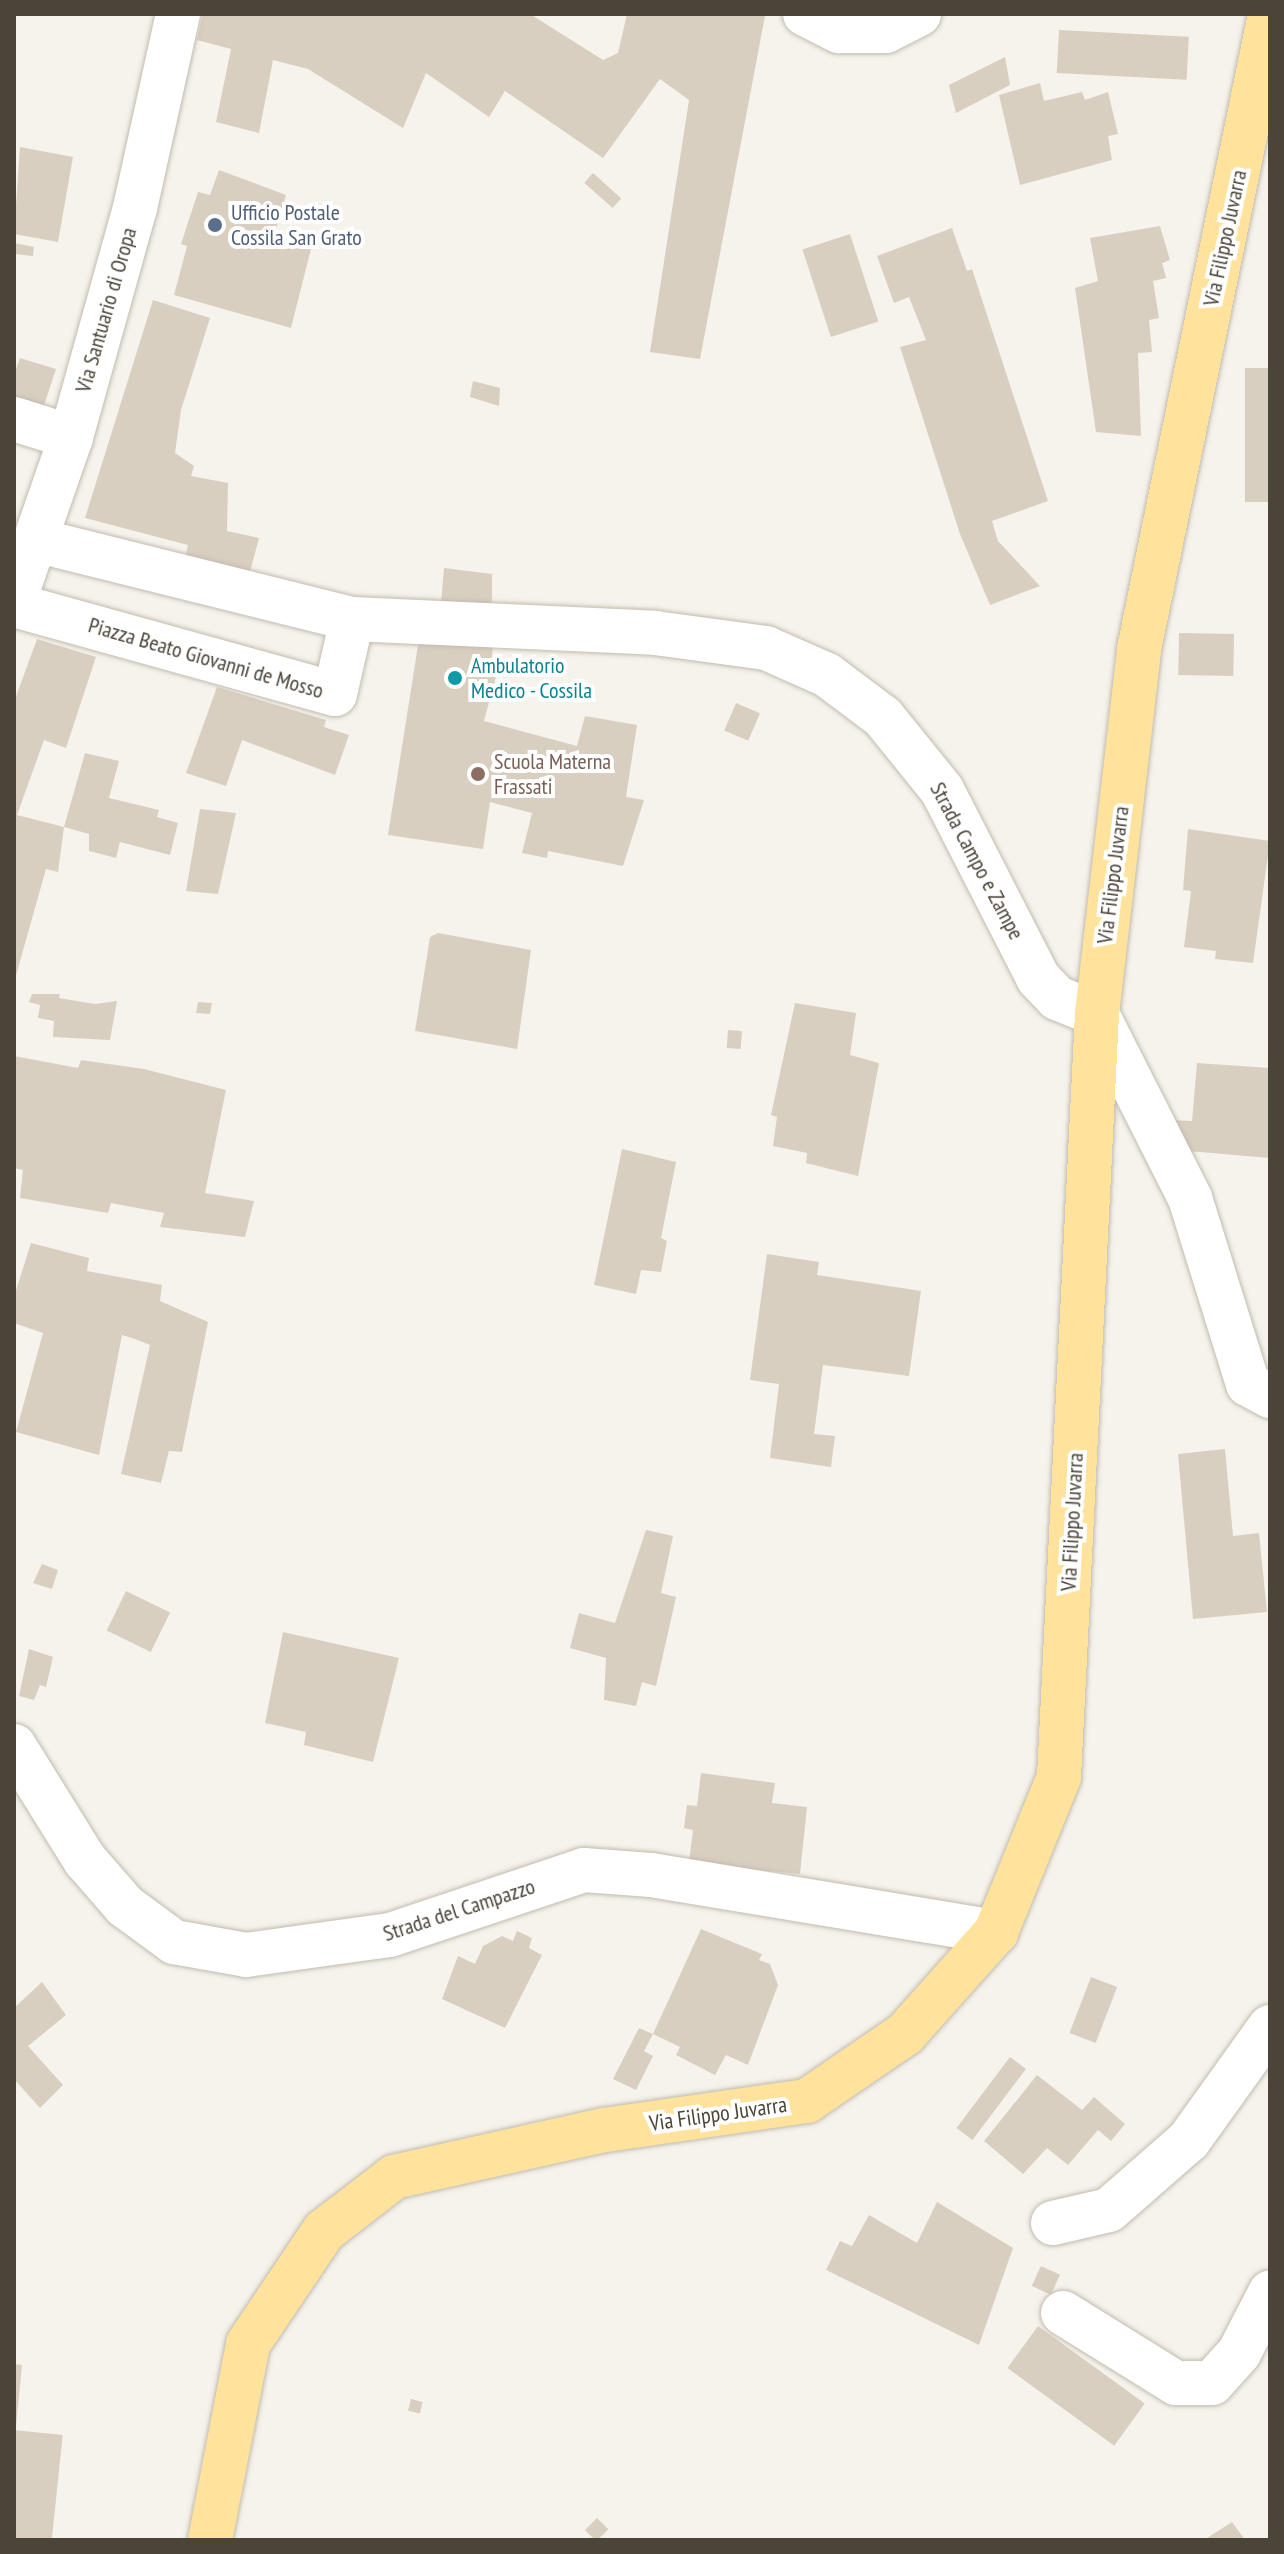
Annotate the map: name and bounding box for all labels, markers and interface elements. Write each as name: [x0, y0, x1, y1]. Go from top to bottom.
street label: Via Filippo Juvarra: [1198, 168, 1252, 308]
place label: Ufficio Postale Cossila San Grato: [231, 199, 362, 250]
marker: Ufficio Postale Cossila San Grato: [206, 216, 224, 234]
street label: Via Santuario di Oropa: [70, 224, 142, 396]
street label: Piazza Beato Giovanni de Mosso: [85, 612, 327, 704]
place label: Ambulatorio Medico - Cossila: [471, 652, 594, 704]
marker: Ambulatorio Medico - Cossila: [446, 669, 464, 687]
place label: Scuola Materna Frassati: [494, 748, 611, 800]
marker: Scuola Materna Frassati: [469, 765, 487, 783]
street label: Strada Campo e Zampe: [924, 778, 1030, 944]
street label: Via Filippo Juvarra: [1091, 805, 1135, 945]
street label: Via Filippo Juvarra: [1055, 1452, 1089, 1592]
street label: Strada del Campazzo: [380, 1873, 538, 1947]
street label: Via Filippo Juvarra: [648, 2091, 788, 2137]

